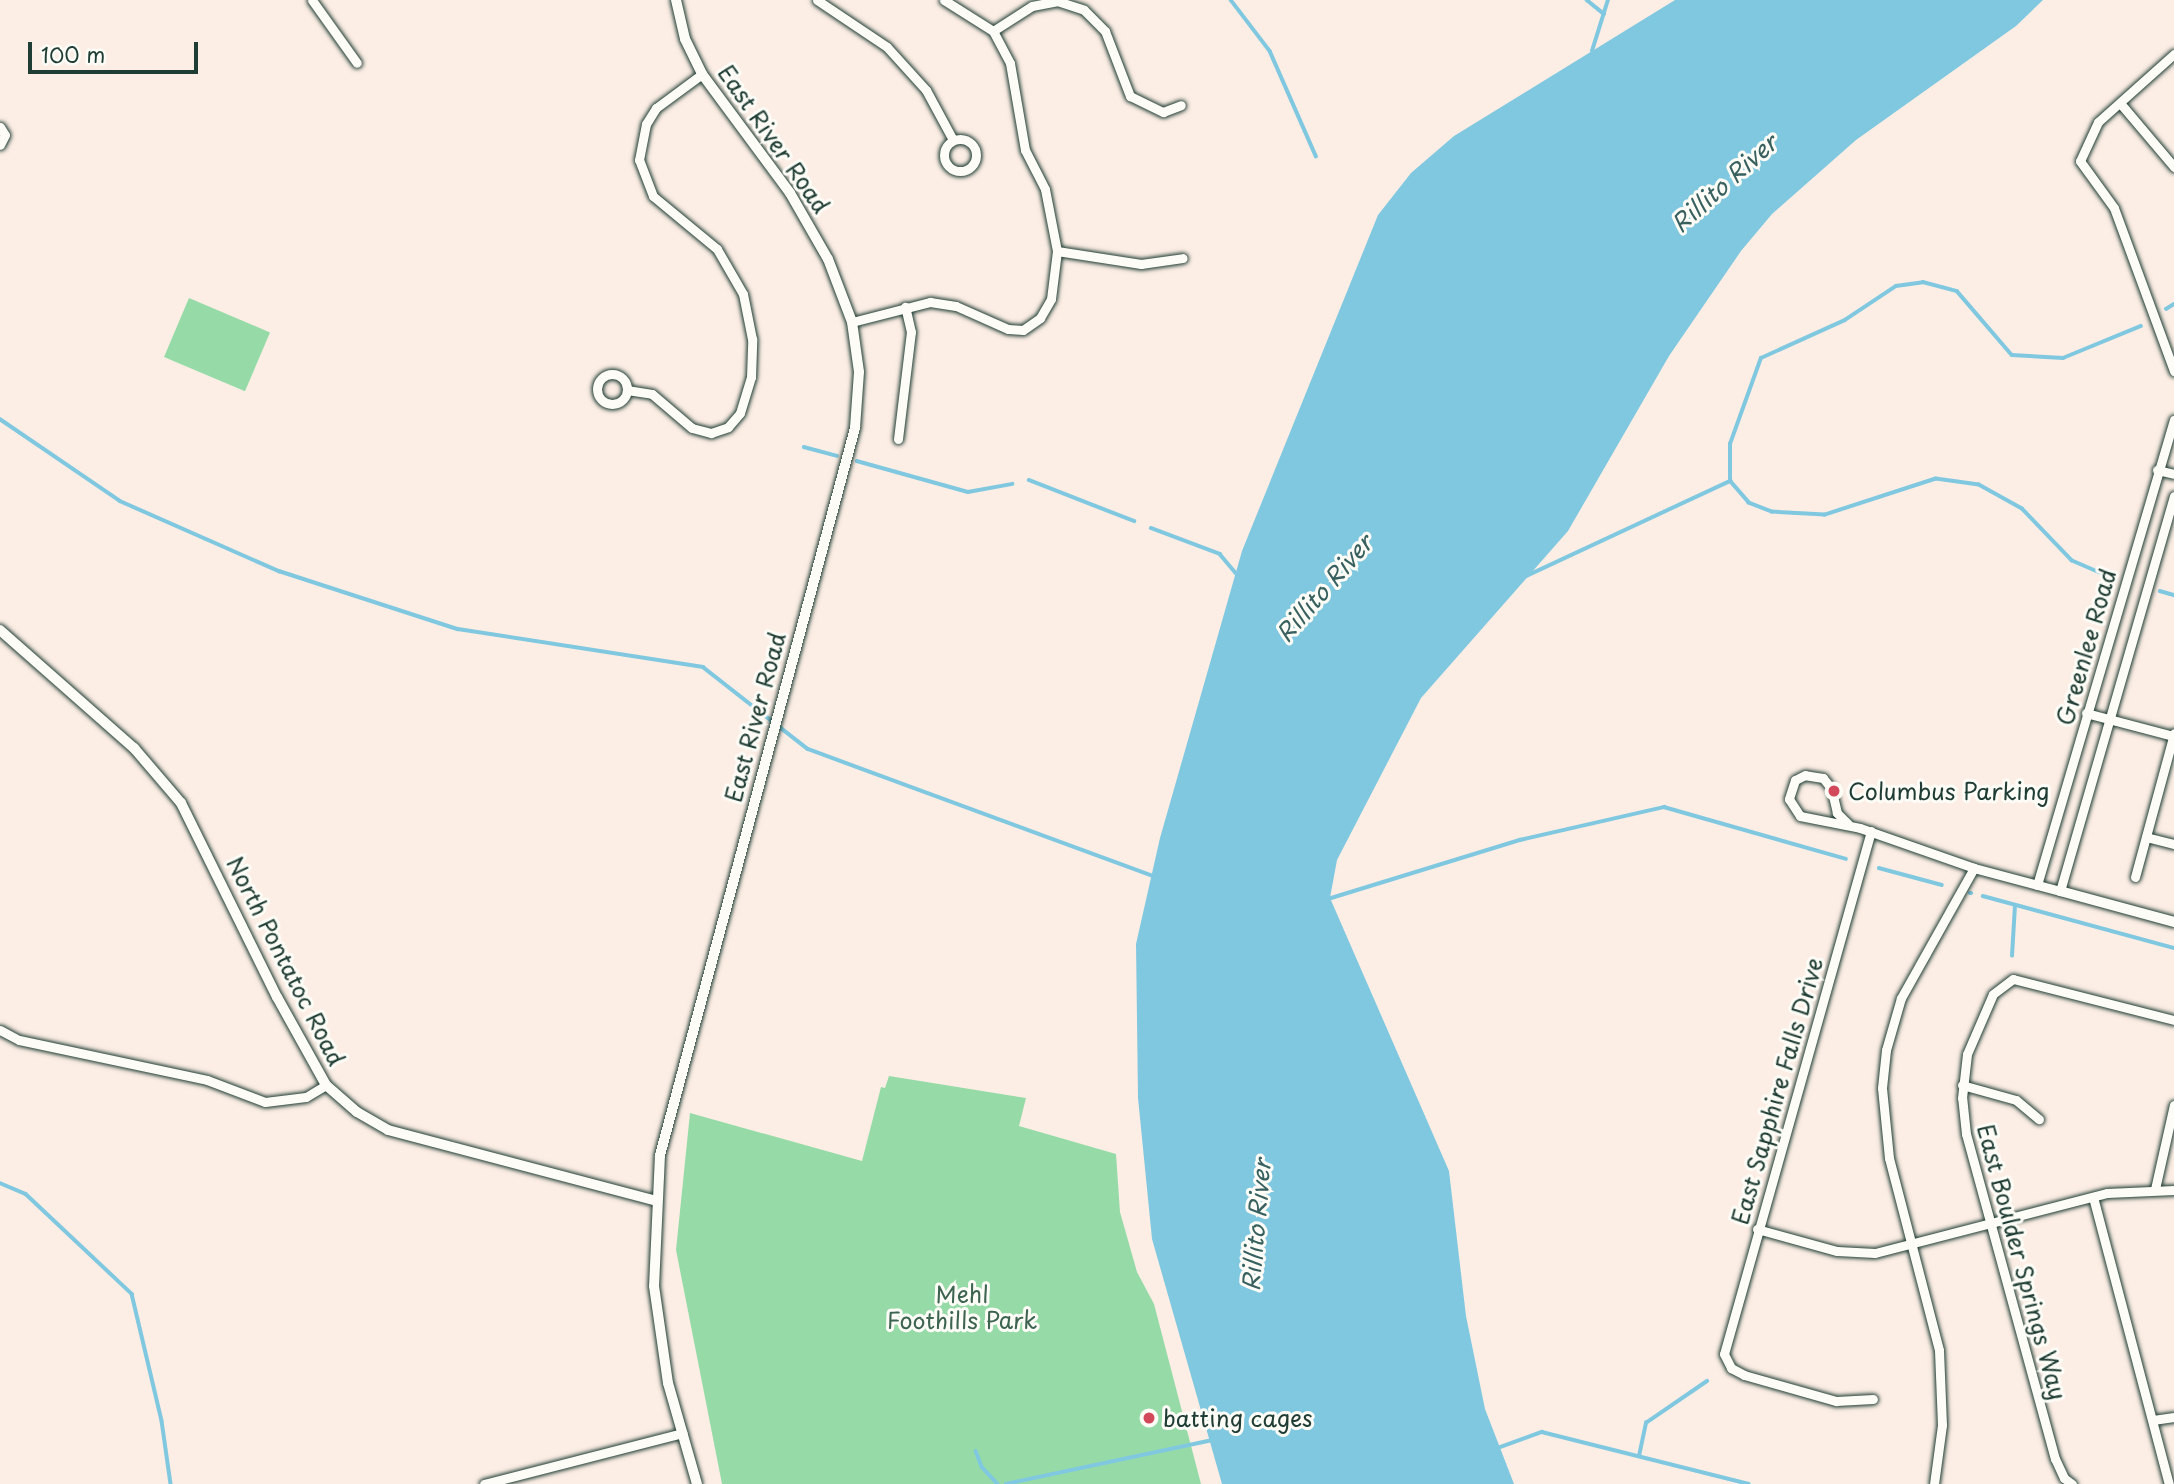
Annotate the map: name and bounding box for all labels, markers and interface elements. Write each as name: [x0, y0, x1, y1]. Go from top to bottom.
scale bar: [32, 28, 201, 72]
text: 100 m: [41, 38, 105, 70]
street label: East River Road: [713, 60, 835, 218]
water label: Rillito River: [1665, 128, 1783, 238]
water label: Rillito River: [1270, 528, 1378, 648]
street label: Greenlee Road: [2050, 564, 2122, 730]
street label: East River Road: [719, 629, 791, 805]
place label: Columbus Parking: [1848, 777, 2048, 805]
marker: Columbus Parking: [1826, 783, 1842, 799]
street label: North Pontatoc Road: [221, 852, 351, 1070]
street label: East Sapphire Falls Drive: [1725, 954, 1829, 1228]
street label: East Boulder Springs Way: [1972, 1121, 2072, 1403]
water label: Rillito River: [1236, 1158, 1276, 1292]
park label: Mehl Foothills Park: [887, 1280, 1037, 1334]
place label: batting cages: [1163, 1404, 1312, 1432]
marker: batting cages: [1141, 1410, 1157, 1426]

